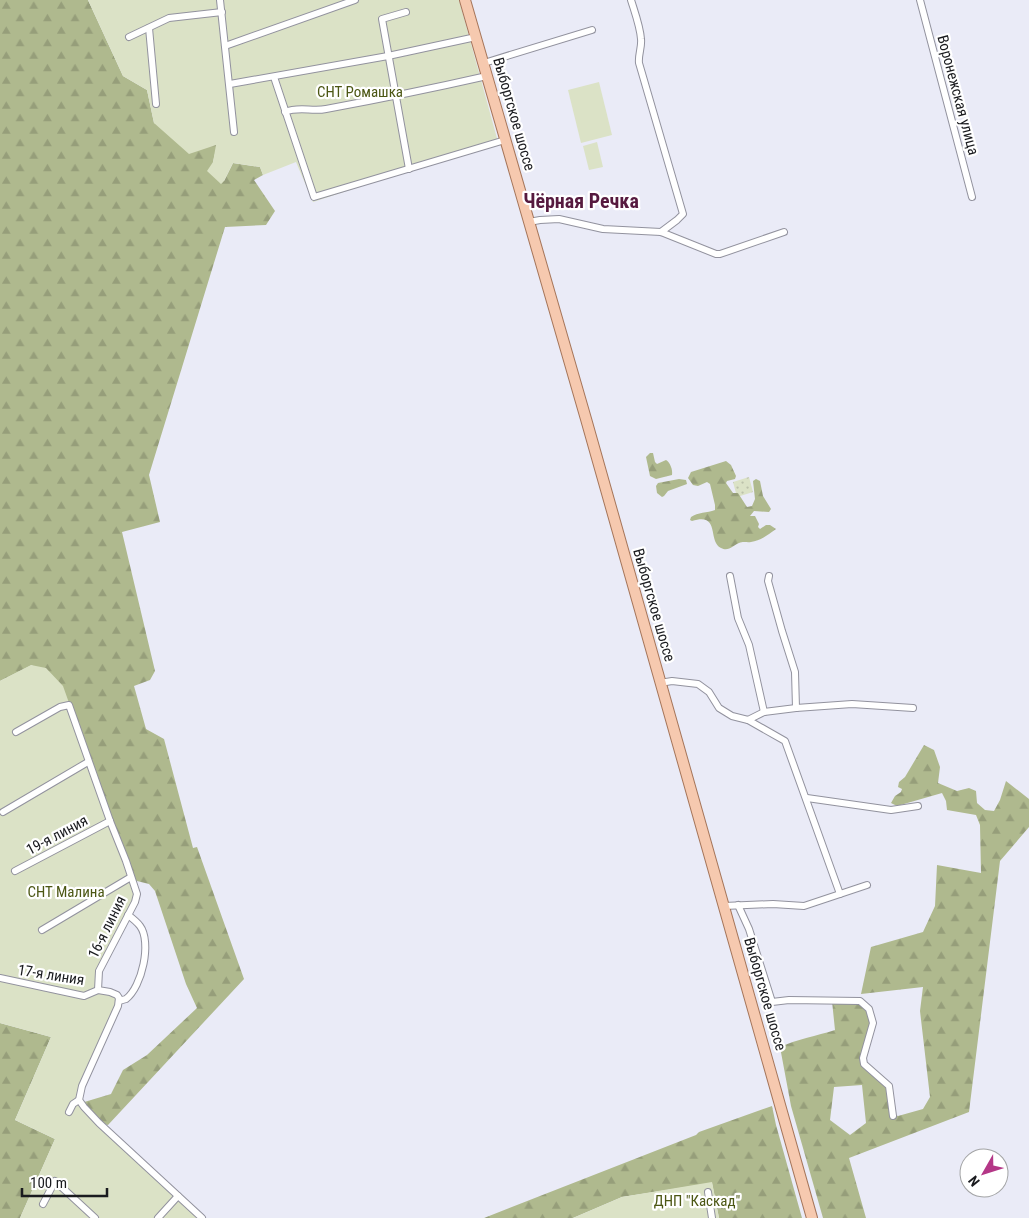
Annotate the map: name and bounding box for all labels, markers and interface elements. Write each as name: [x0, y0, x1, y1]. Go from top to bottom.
street label: Воронежская улица: [933, 33, 983, 157]
street label: Выборгское шоссе: [489, 55, 539, 173]
park label: СНТ Ромашка: [317, 83, 403, 101]
district label: Чёрная Речка: [523, 189, 639, 213]
street label: Выборгское шоссе: [629, 546, 679, 664]
street label: 19-я линия: [23, 811, 91, 859]
park label: СНТ Малина: [27, 883, 105, 901]
street label: 16-я линия: [84, 893, 130, 961]
street label: Выборгское шоссе: [740, 935, 790, 1053]
street label: 17-я линия: [16, 961, 86, 989]
north arrow: [959, 1148, 1009, 1198]
scale bar: [22, 1166, 108, 1198]
text: N: [965, 1173, 983, 1190]
text: 100 m: [30, 1174, 67, 1192]
park label: ДНП "Каскад": [654, 1192, 740, 1210]

